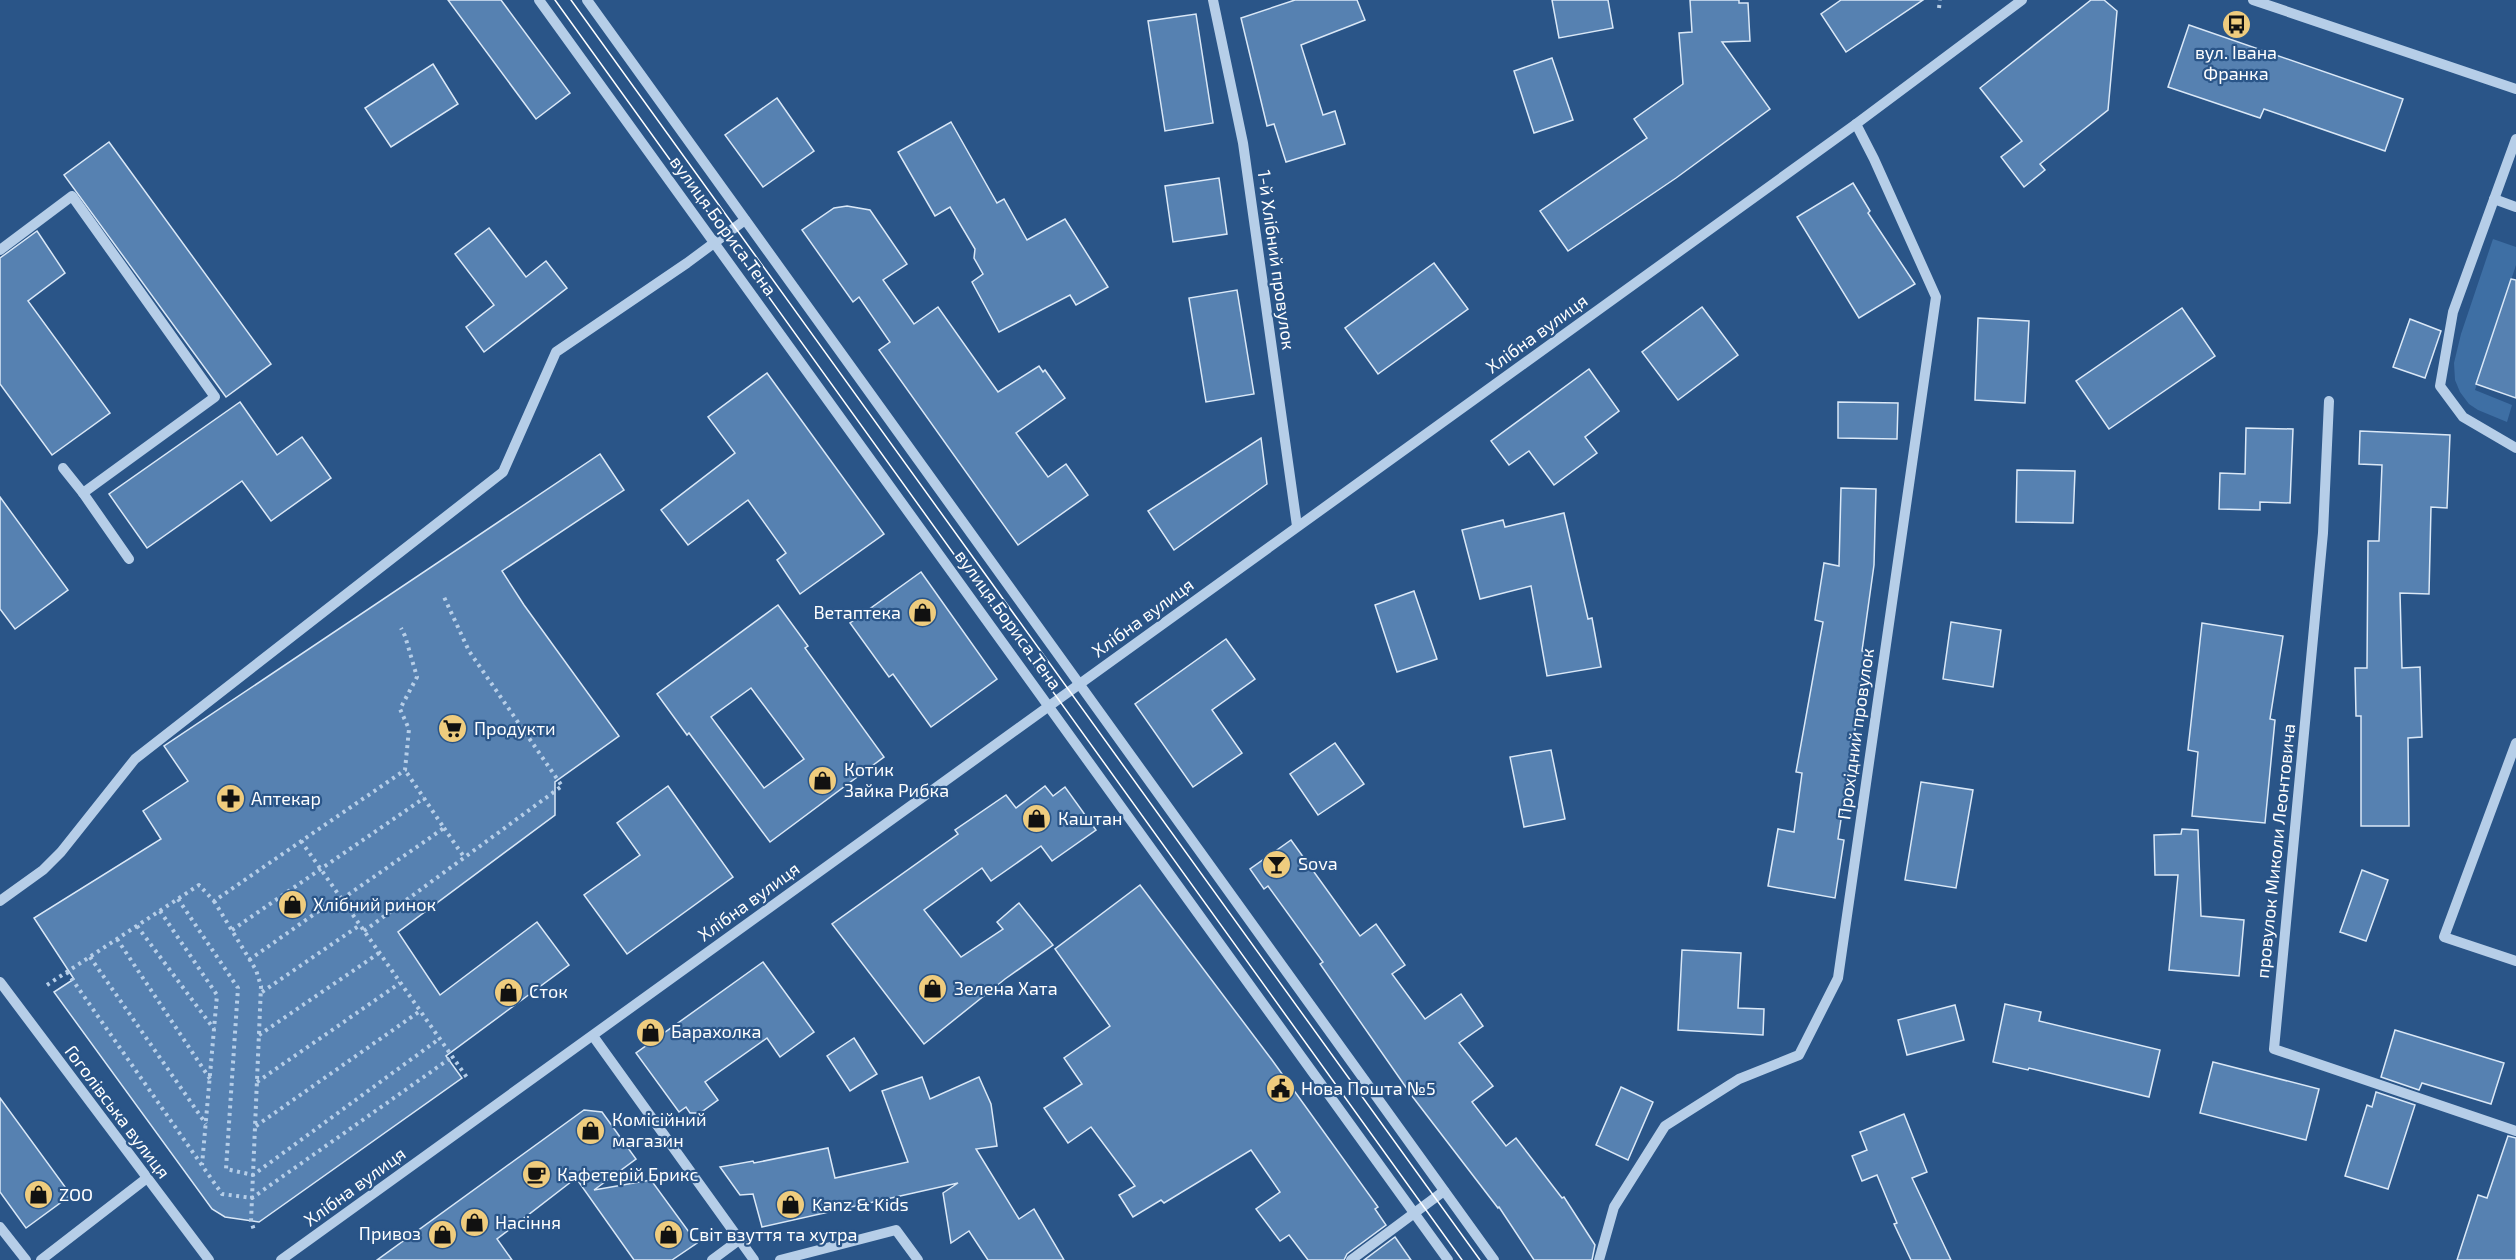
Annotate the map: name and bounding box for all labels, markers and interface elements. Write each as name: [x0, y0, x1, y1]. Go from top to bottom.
bus stop icon: вул. Івана Франка: [2220, 8, 2252, 40]
place label: вул. Івана Франка: [2195, 41, 2277, 84]
street label: вулиця Бориса Тена: [666, 151, 782, 300]
street label: 1-й Хлібний провулок: [1253, 168, 1301, 352]
street label: Хлібна вулиця: [1481, 289, 1592, 377]
street label: вулиця Бориса Тена: [951, 545, 1067, 694]
street label: Хлібна вулиця: [1087, 573, 1198, 661]
shop icon: Ветаптека: [906, 597, 938, 629]
place label: Ветаптека: [813, 601, 901, 623]
street label: Прохідний провулок: [1832, 646, 1878, 821]
supermarket icon: Продукти: [437, 713, 469, 745]
place label: Продукти: [474, 717, 556, 739]
street label: провулок Миколи Леонтовича: [2251, 722, 2299, 979]
place label: Котик Зайка Рибка: [844, 758, 949, 801]
shop icon: Котик Зайка Рибка: [807, 764, 839, 796]
pharmacy icon: Аптекар: [214, 783, 246, 815]
place label: Аптекар: [251, 787, 321, 809]
shop icon: Каштан: [1021, 803, 1053, 835]
place label: Каштан: [1058, 807, 1122, 829]
bar icon: Sova: [1261, 848, 1293, 880]
place label: Sova: [1298, 852, 1338, 874]
street label: Хлібна вулиця: [693, 857, 804, 945]
shop icon: Хлібний ринок: [276, 889, 308, 921]
place label: Хлібний ринок: [313, 893, 436, 915]
shop icon: Зелена Хата: [917, 973, 949, 1005]
shop icon: Сток: [492, 976, 524, 1008]
place label: Зелена Хата: [954, 977, 1058, 999]
place label: Сток: [529, 980, 568, 1002]
shop icon: Барахолка: [634, 1016, 666, 1048]
place label: Барахолка: [671, 1020, 761, 1042]
street label: Гоголівська вулиця: [60, 1040, 175, 1182]
public building icon: Нова Пошта №5: [1264, 1073, 1296, 1105]
place label: Нова Пошта №5: [1301, 1077, 1436, 1099]
place label: Комісійний магазин: [612, 1108, 706, 1151]
shop icon: Комісійний магазин: [575, 1114, 607, 1146]
street label: Хлібна вулиця: [299, 1142, 410, 1230]
cafe icon: Кафетерій Брикс: [520, 1159, 552, 1191]
place label: Кафетерій Брикс: [557, 1163, 698, 1185]
shop icon: ZOO: [22, 1179, 54, 1211]
place label: ZOO: [59, 1183, 93, 1205]
shop icon: Kanz & Kids: [775, 1189, 807, 1221]
place label: Kanz & Kids: [812, 1193, 909, 1215]
shop icon: Насіння: [458, 1207, 490, 1239]
place label: Насіння: [495, 1211, 561, 1233]
shop icon: Привоз: [426, 1218, 458, 1250]
shop icon: Світ взуття та хутра: [652, 1219, 684, 1251]
place label: Привоз: [359, 1222, 421, 1244]
place label: Світ взуття та хутра: [689, 1223, 858, 1245]

